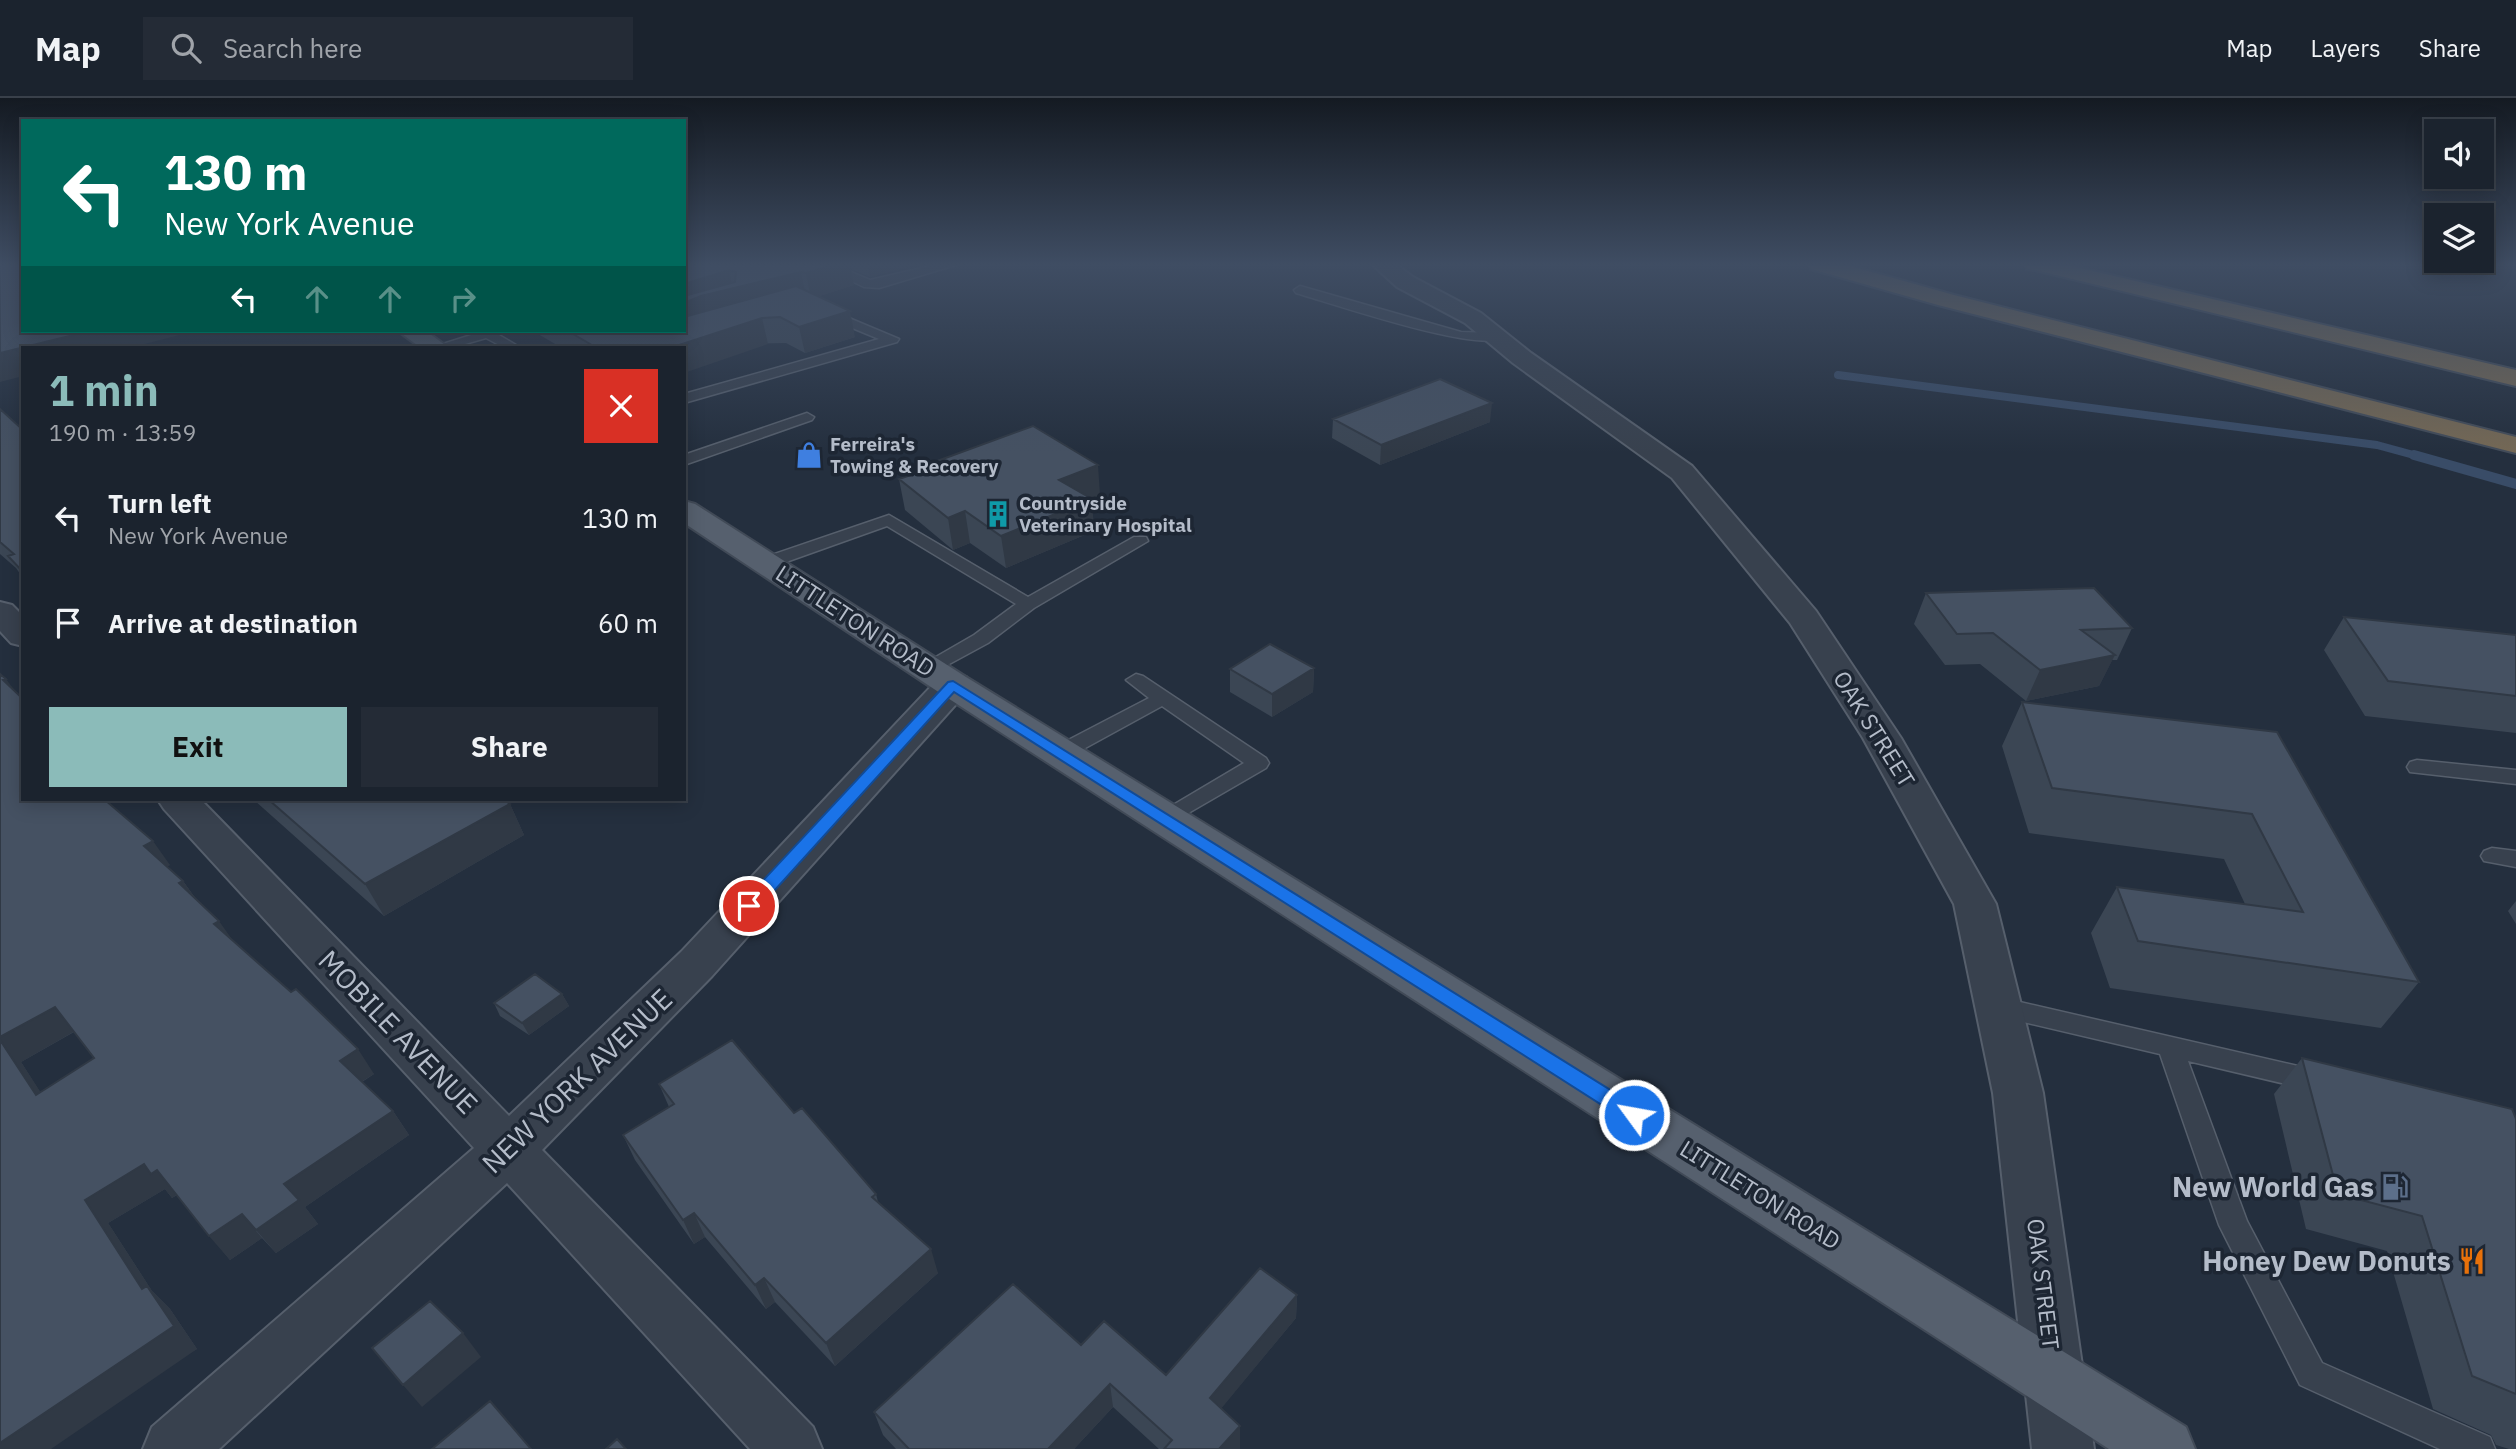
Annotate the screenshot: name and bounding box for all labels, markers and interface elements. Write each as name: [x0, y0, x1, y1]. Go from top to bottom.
search box: [143, 17, 633, 80]
text: Map: [35, 27, 101, 70]
icon: search: [167, 29, 205, 67]
text: Search here: [223, 31, 362, 65]
text: Map: [2226, 32, 2273, 64]
text: Layers: [2311, 32, 2381, 64]
text: Share: [2419, 32, 2481, 64]
map controls: [2424, 119, 2494, 273]
button: sound: [2424, 119, 2494, 189]
text: 130 m: [164, 140, 308, 203]
icon: left: [49, 147, 140, 238]
text: New York Avenue: [164, 202, 414, 244]
button: layers: [2424, 203, 2494, 273]
icon: left: [225, 280, 263, 318]
icon: ahead: [298, 280, 336, 318]
icon: ahead: [371, 280, 409, 318]
icon: right: [444, 280, 482, 318]
text: 1 min: [49, 363, 159, 418]
button: close: [584, 369, 658, 443]
text: 190 m · 13:59: [49, 417, 196, 447]
place label: Ferreira's Towing & Recovery: [830, 432, 999, 478]
shop icon: Ferreira's Towing & Recovery: [794, 440, 824, 470]
text: Turn left: [108, 486, 211, 520]
place label: Countryside Veterinary Hospital: [1019, 491, 1192, 537]
icon: left: [49, 499, 87, 537]
building icon: Countryside Veterinary Hospital: [983, 499, 1013, 529]
text: 130 m: [582, 501, 658, 535]
text: New York Avenue: [108, 520, 288, 550]
street label: LITTLETON ROAD: [770, 558, 941, 683]
icon: arrive: [49, 604, 87, 642]
text: Arrive at destination: [108, 606, 358, 640]
text: 60 m: [598, 606, 658, 640]
street label: OAK STREET: [1827, 665, 1922, 792]
button: Exit: [49, 707, 347, 787]
button: Share: [361, 707, 658, 787]
pin: [719, 876, 779, 936]
icon: arrive: [730, 887, 768, 925]
street label: MOBILE AVENUE: [311, 942, 486, 1122]
street label: NEW YORK AVENUE: [474, 980, 680, 1181]
position arrow: [1597, 1078, 1671, 1152]
street label: LITTLETON ROAD: [1675, 1133, 1846, 1256]
place label: New World Gas: [2172, 1168, 2374, 1205]
fuel station icon: New World Gas: [2380, 1172, 2410, 1202]
street label: OAK STREET: [2021, 1217, 2067, 1351]
place label: Honey Dew Donuts: [2202, 1242, 2451, 1279]
restaurant icon: Honey Dew Donuts: [2457, 1246, 2487, 1276]

